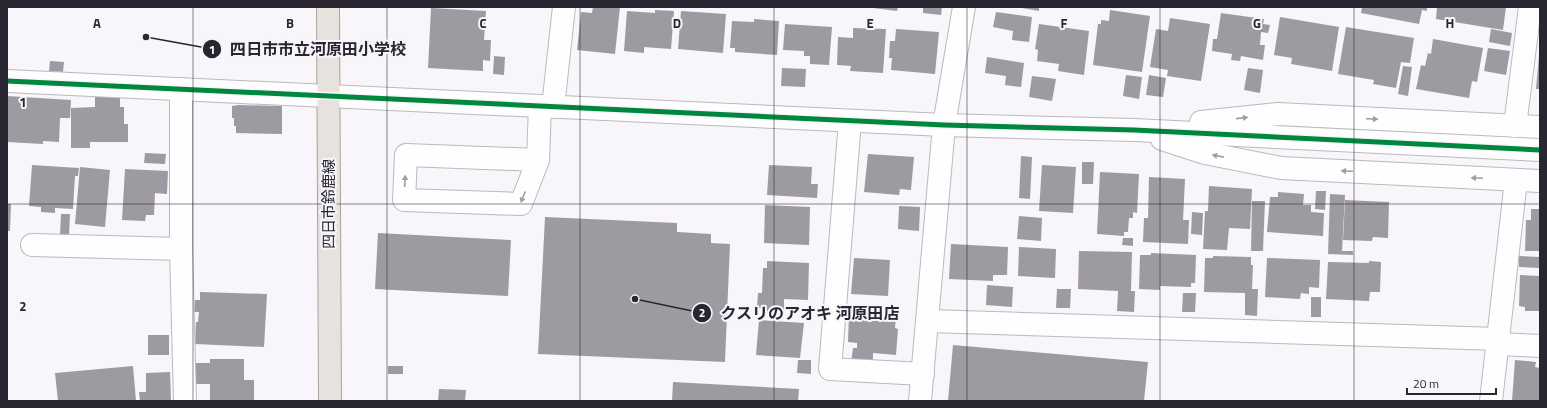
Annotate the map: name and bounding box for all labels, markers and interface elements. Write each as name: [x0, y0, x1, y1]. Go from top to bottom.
text: A: [93, 13, 101, 33]
text: B: [286, 13, 294, 33]
text: C: [479, 13, 487, 33]
text: D: [673, 13, 681, 33]
text: E: [866, 13, 874, 33]
text: F: [1061, 13, 1068, 33]
text: G: [1253, 13, 1261, 33]
text: H: [1446, 13, 1454, 33]
callout: 四日市市立河原田小学校: [202, 35, 414, 63]
text: 四日市市立河原田小学校: [230, 37, 406, 61]
text: 1: [209, 40, 215, 59]
text: 1: [19, 92, 27, 112]
one-way arrow: [1236, 115, 1248, 121]
one-way arrow: [1366, 115, 1378, 122]
one-way arrow: [1212, 152, 1225, 158]
street label: 四日市鈴鹿線: [317, 159, 340, 249]
one-way arrow: [1341, 168, 1353, 175]
one-way arrow: [402, 174, 408, 187]
one-way arrow: [1471, 174, 1483, 181]
one-way arrow: [520, 191, 526, 203]
text: 2: [19, 296, 27, 316]
callout: クスリのアオキ 河原田店: [692, 299, 908, 327]
text: クスリのアオキ 河原田店: [720, 301, 900, 325]
text: 2: [699, 303, 705, 322]
scale bar: [1407, 370, 1496, 396]
text: 20 m: [1413, 374, 1439, 393]

